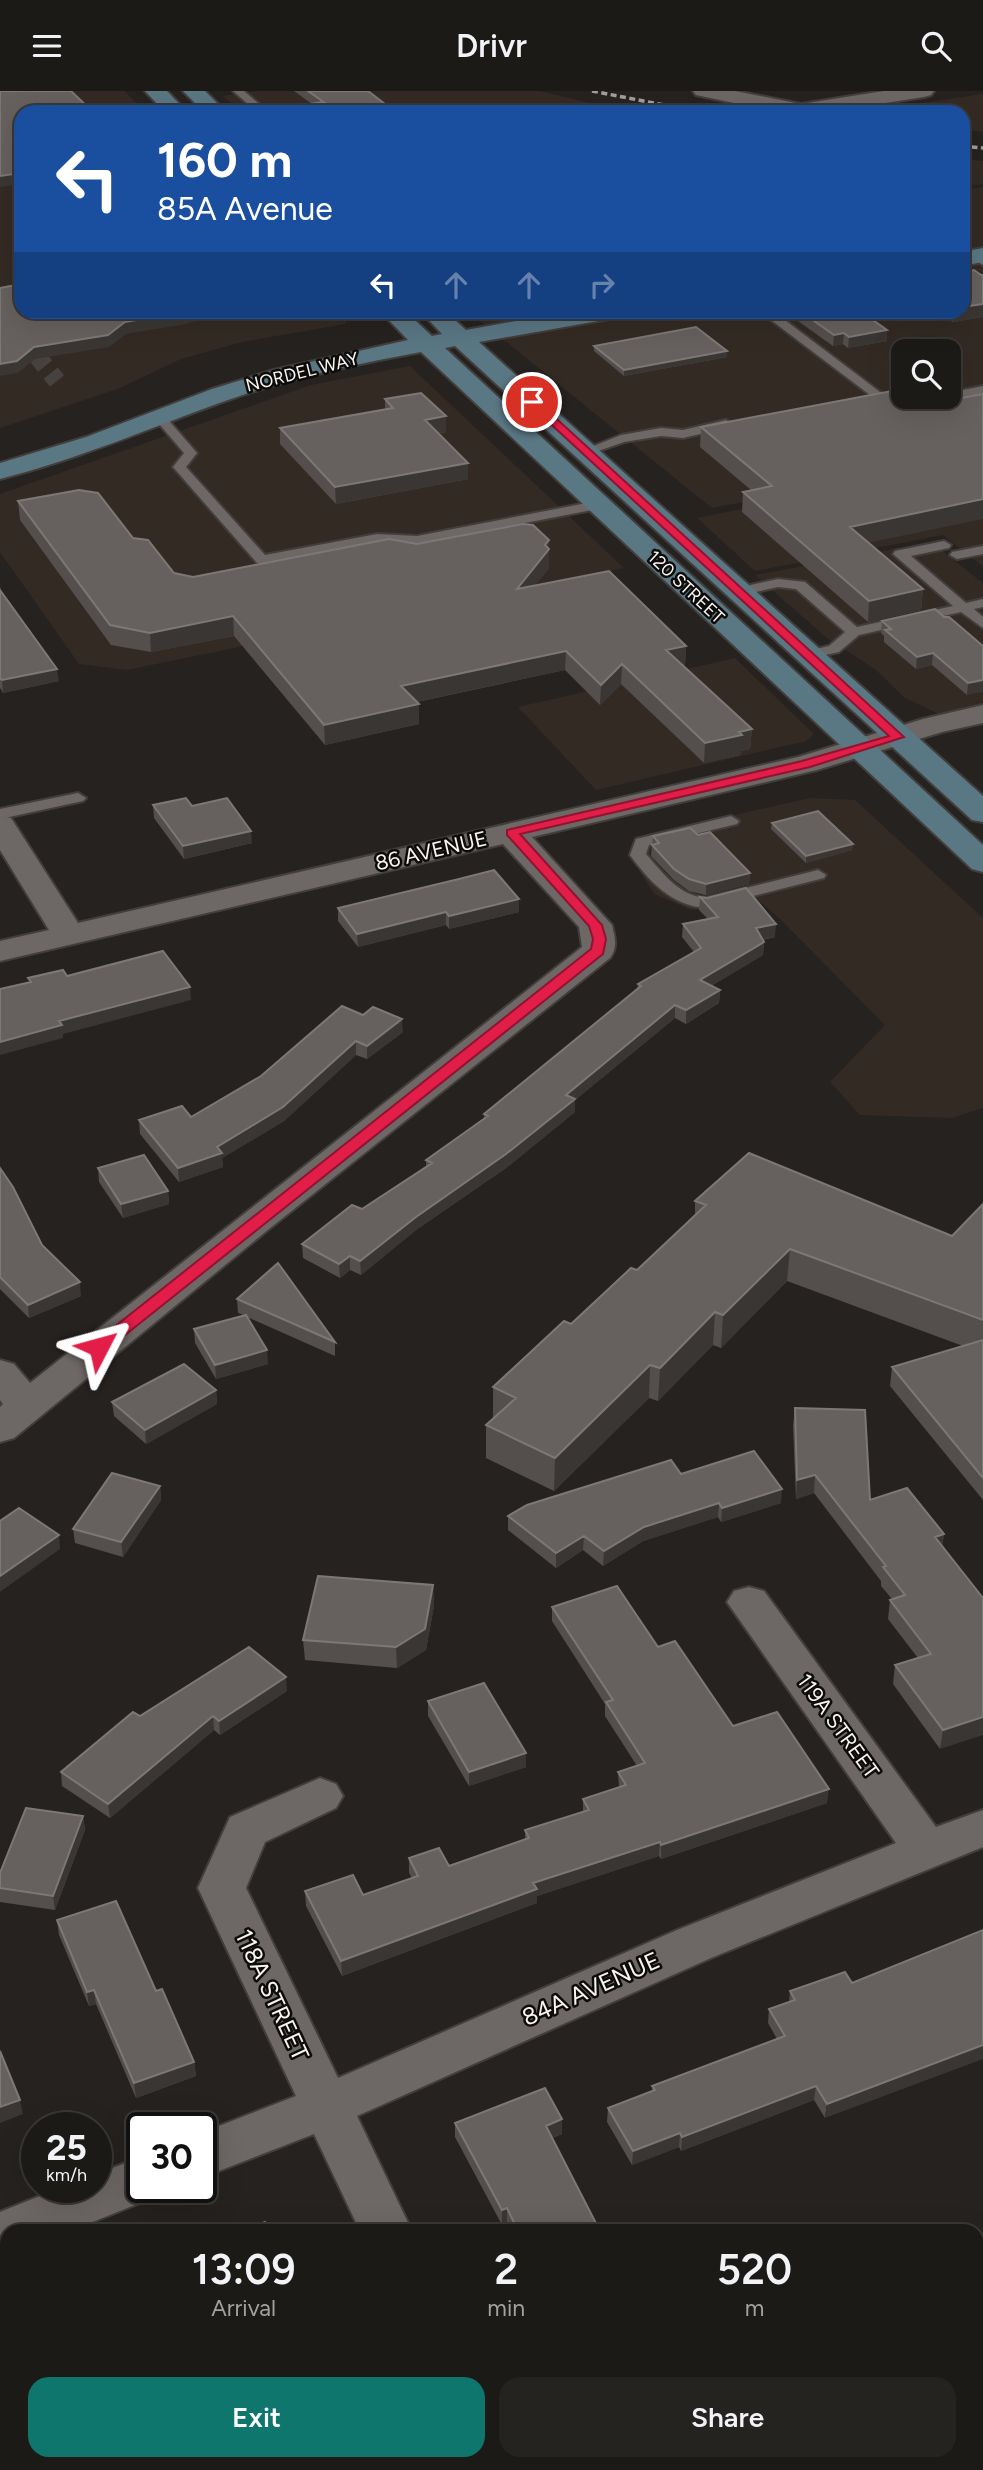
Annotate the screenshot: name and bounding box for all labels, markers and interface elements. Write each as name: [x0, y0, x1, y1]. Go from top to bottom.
icon: menu: [28, 27, 66, 65]
text: Drivr: [456, 27, 527, 65]
icon: search: [917, 27, 955, 65]
text: 160 m: [157, 130, 292, 189]
icon: left: [42, 133, 133, 224]
text: 85A Avenue: [157, 190, 333, 228]
icon: left: [364, 266, 402, 304]
icon: ahead: [437, 266, 475, 304]
icon: ahead: [510, 266, 548, 304]
icon: right: [583, 266, 621, 304]
map controls: [891, 339, 961, 409]
button: search: [891, 339, 961, 409]
street label: NORDEL WAY: [243, 347, 361, 397]
pin: [502, 372, 562, 432]
icon: arrive: [513, 383, 551, 421]
street label: 120 STREET: [643, 546, 729, 628]
street label: 86 AVENUE: [373, 826, 489, 875]
position arrow: [62, 1310, 136, 1384]
street label: 119A STREET: [792, 1669, 885, 1783]
street label: 118A STREET: [229, 1925, 315, 2065]
street label: 84A AVENUE: [517, 1945, 664, 2032]
speed limit sign: 30: [126, 2112, 217, 2203]
text: 25: [46, 2127, 87, 2169]
text: km/h: [46, 2164, 87, 2186]
text: 13:09: [192, 2244, 296, 2295]
text: 2: [494, 2244, 518, 2295]
text: 520: [717, 2244, 792, 2295]
text: Arrival: [211, 2294, 276, 2322]
text: min: [487, 2294, 525, 2322]
text: m: [745, 2294, 764, 2322]
button: Exit: [28, 2377, 485, 2457]
button: Share: [499, 2377, 956, 2457]

